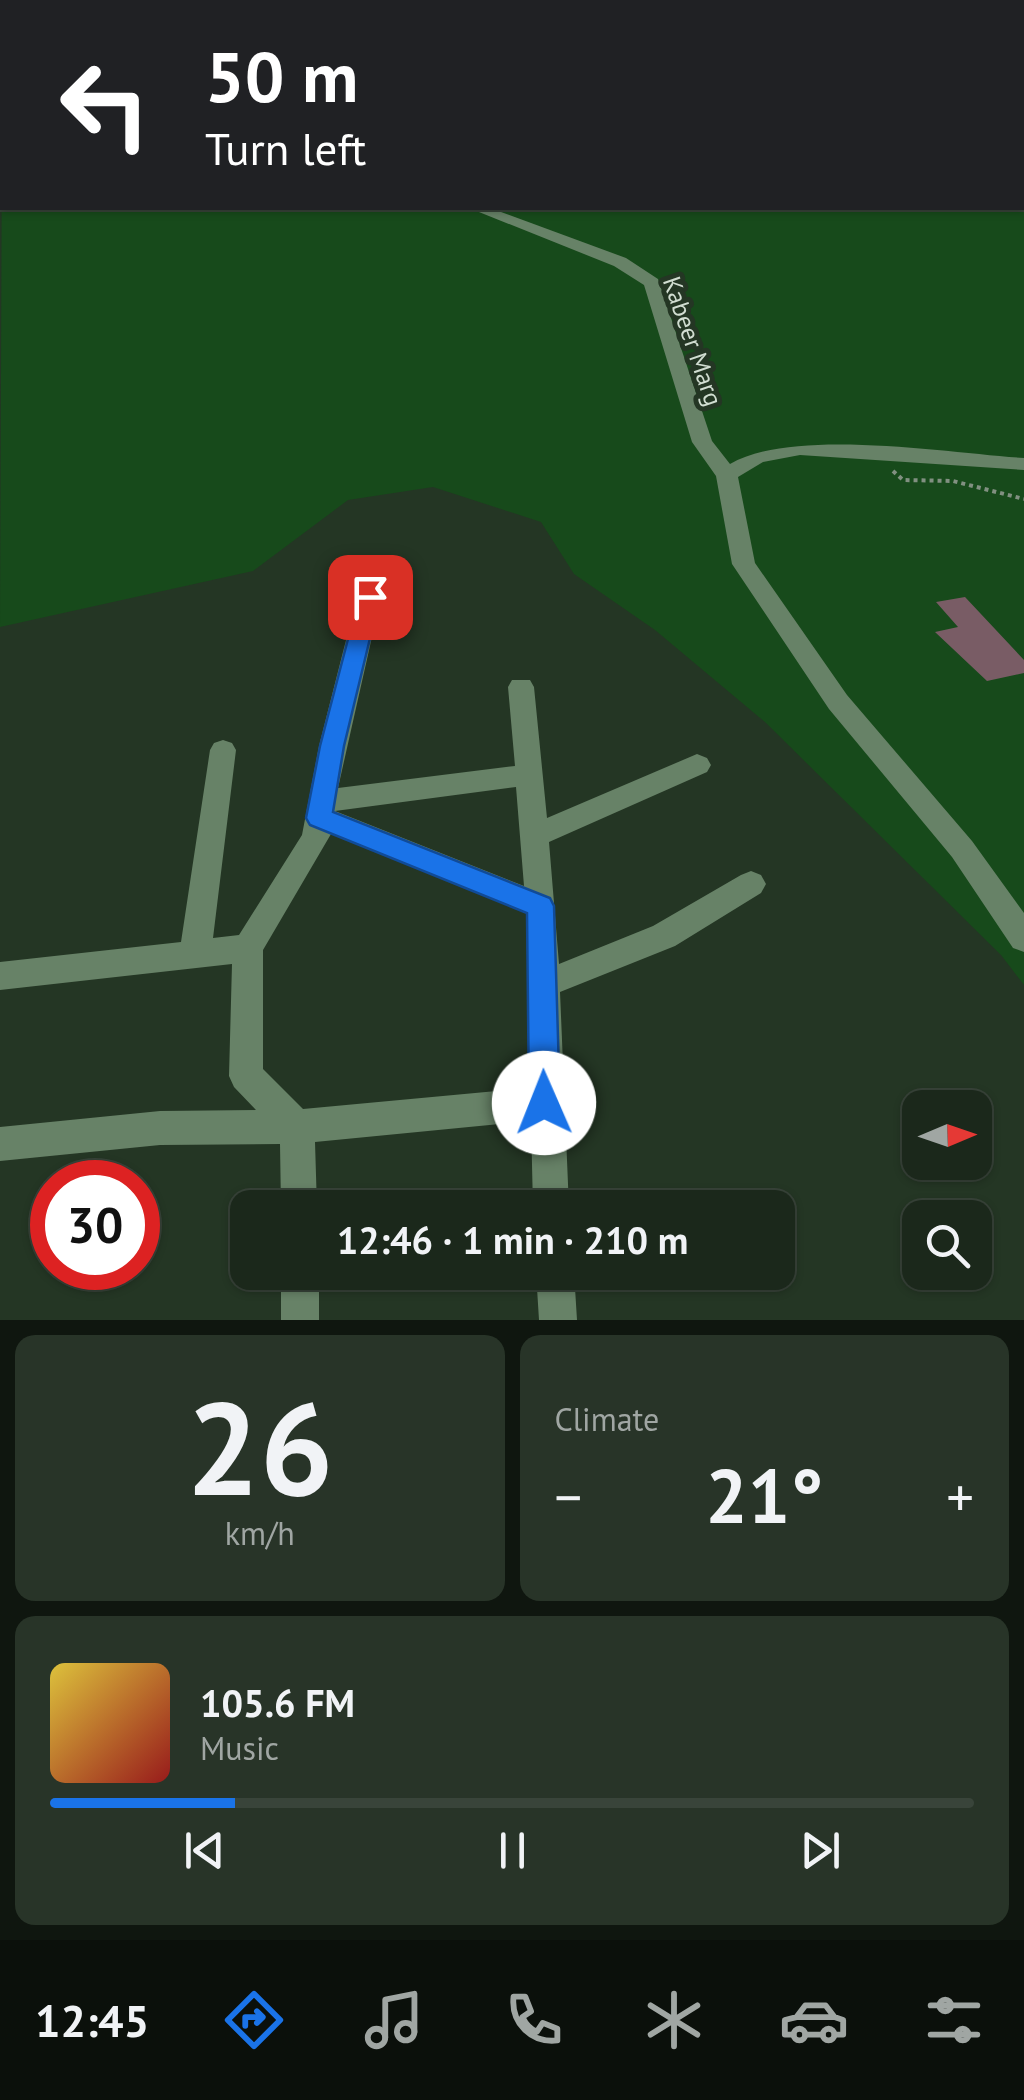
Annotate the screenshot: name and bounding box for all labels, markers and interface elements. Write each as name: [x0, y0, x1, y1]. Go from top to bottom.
text: 50 m: [205, 31, 358, 121]
icon: left: [40, 40, 170, 170]
text: Turn left: [205, 119, 366, 177]
street label: Kabeer Marg: [656, 272, 730, 410]
pin: [328, 555, 413, 640]
icon: arrive: [343, 570, 398, 625]
position arrow: [492, 1051, 596, 1155]
north arrow: [902, 1090, 992, 1180]
map controls: [902, 1090, 992, 1290]
speed limit sign: 30: [30, 1160, 160, 1290]
button: search: [902, 1200, 992, 1290]
text: 12:46 · 1 min · 210 m: [337, 1215, 688, 1264]
text: 26: [186, 1363, 333, 1531]
text: Climate: [555, 1398, 659, 1440]
text: 21°: [705, 1447, 823, 1544]
text: −: [555, 1461, 582, 1532]
text: +: [946, 1461, 974, 1532]
text: km/h: [225, 1512, 295, 1554]
text: 105.6 FM: [200, 1678, 355, 1727]
text: Music: [200, 1727, 279, 1769]
icon: previous: [177, 1823, 232, 1878]
icon: pause: [485, 1823, 540, 1878]
icon: next: [793, 1823, 848, 1878]
icon: directions: [219, 1985, 289, 2055]
icon: music: [359, 1985, 429, 2055]
icon: phone: [499, 1985, 569, 2055]
icon: climate: [639, 1985, 709, 2055]
icon: car: [779, 1985, 849, 2055]
icon: filters: [919, 1985, 989, 2055]
text: 12:45: [35, 1991, 149, 2049]

